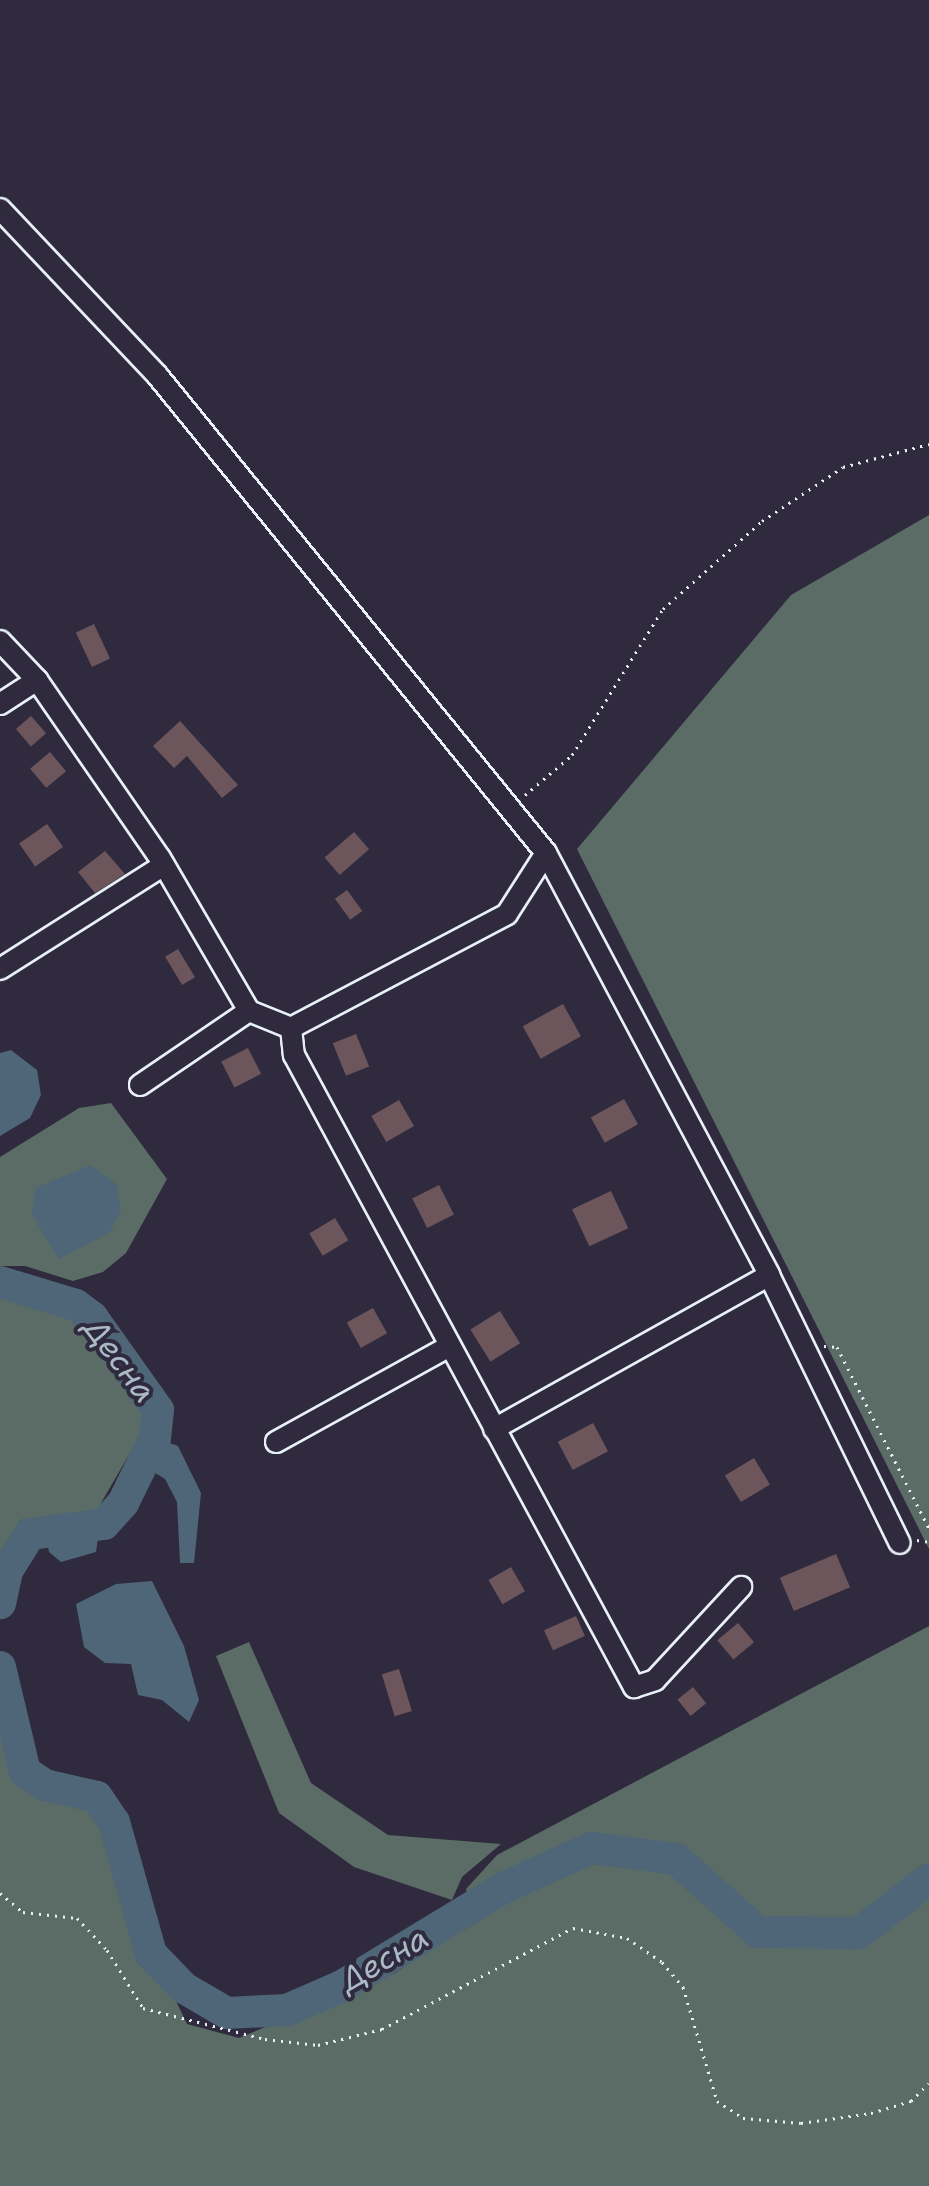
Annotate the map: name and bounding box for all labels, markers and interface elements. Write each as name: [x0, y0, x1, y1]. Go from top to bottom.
water label: Десна: [76, 1310, 164, 1410]
water label: Десна: [333, 1918, 435, 2000]

